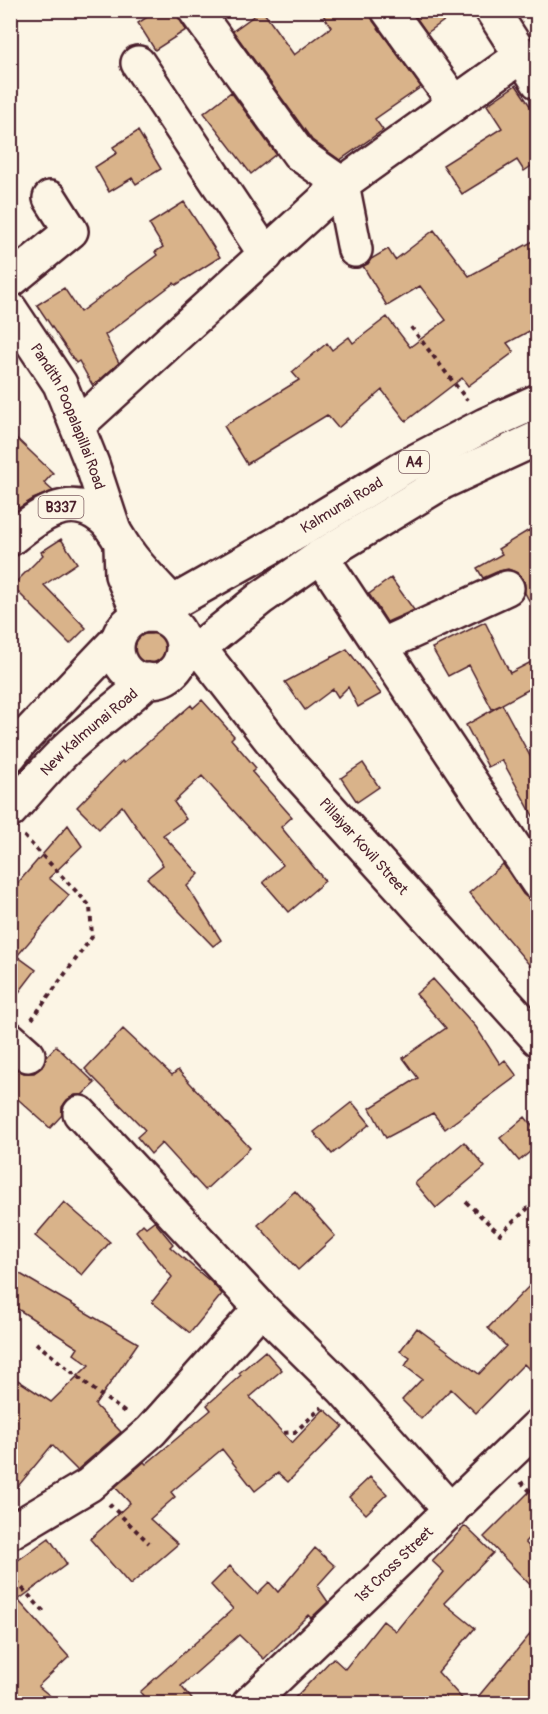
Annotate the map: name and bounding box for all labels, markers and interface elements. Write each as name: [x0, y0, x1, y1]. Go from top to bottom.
street label: Pandith Poopalapillai Road: [26, 340, 109, 492]
road number: A4: [399, 451, 429, 473]
street label: Kalmunai Road: [297, 473, 387, 538]
road number: B337: [38, 496, 84, 518]
street label: New Kalmunai Road: [36, 685, 142, 780]
street label: Pillaiyar Kovil Street: [315, 794, 413, 900]
street label: 1st Cross Street: [351, 1522, 438, 1607]

